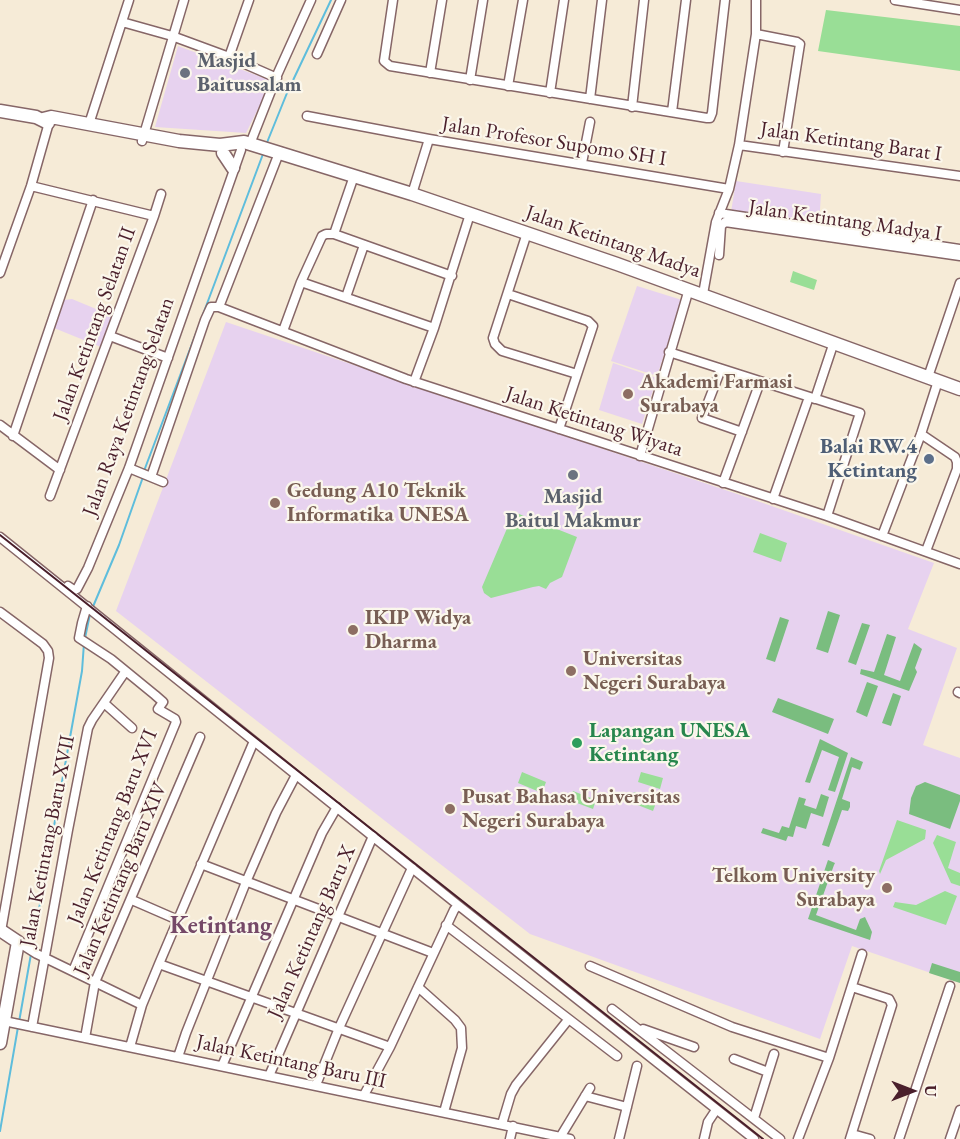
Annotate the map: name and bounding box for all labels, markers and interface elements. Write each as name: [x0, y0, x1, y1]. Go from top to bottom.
place label: Masjid Baitussalam: [197, 48, 301, 98]
marker: Masjid Baitussalam: [178, 66, 192, 80]
street label: Jalan Profesor Supomo SH I: [440, 112, 668, 172]
street label: Jalan Ketintang Barat I: [759, 117, 943, 167]
street label: Jalan Ketintang Madya I: [747, 195, 943, 247]
street label: Jalan Ketintang Madya: [522, 200, 704, 284]
street label: Jalan Ketintang Selatan II: [48, 223, 142, 425]
street label: Jalan Raya Ketintang Selatan: [78, 294, 180, 520]
place label: Akademi Farmasi Surabaya: [640, 369, 793, 419]
street label: Jalan Ketintang Wiyata: [502, 381, 686, 463]
marker: Akademi Farmasi Surabaya: [621, 387, 635, 401]
place label: Balai RW.4 Ketintang: [820, 434, 917, 484]
marker: Balai RW.4 Ketintang: [922, 452, 936, 466]
marker: Masjid Baitul Makmur: [566, 468, 580, 482]
place label: Gedung A10 Teknik Informatika UNESA: [287, 478, 469, 528]
place label: Masjid Baitul Makmur: [505, 484, 641, 534]
marker: Gedung A10 Teknik Informatika UNESA: [268, 496, 282, 510]
place label: IKIP Widya Dharma: [365, 605, 471, 655]
marker: IKIP Widya Dharma: [346, 623, 360, 637]
place label: Universitas Negeri Surabaya: [583, 646, 726, 696]
marker: Universitas Negeri Surabaya: [564, 664, 578, 678]
place label: Lapangan UNESA Ketintang: [589, 718, 750, 768]
street label: Jalan Ketintang Baru XVI: [62, 726, 164, 928]
street label: Jalan Ketintang Baru XVII: [15, 733, 81, 949]
marker: Lapangan UNESA Ketintang: [570, 736, 584, 750]
street label: Jalan Ketintang Baru XIV: [69, 778, 173, 980]
place label: Pusat Bahasa Universitas Negeri Surabaya: [462, 784, 680, 834]
marker: Pusat Bahasa Universitas Negeri Surabaya: [443, 802, 457, 816]
street label: Jalan Ketintang Baru X: [263, 842, 361, 1022]
place label: Telkom University Surabaya: [712, 863, 875, 913]
marker: Telkom University Surabaya: [880, 881, 894, 895]
district label: Ketintang: [170, 912, 272, 940]
street label: Jalan Ketintang Baru III: [194, 1030, 388, 1094]
north arrow: [882, 1061, 942, 1121]
text: U: [920, 1085, 941, 1097]

